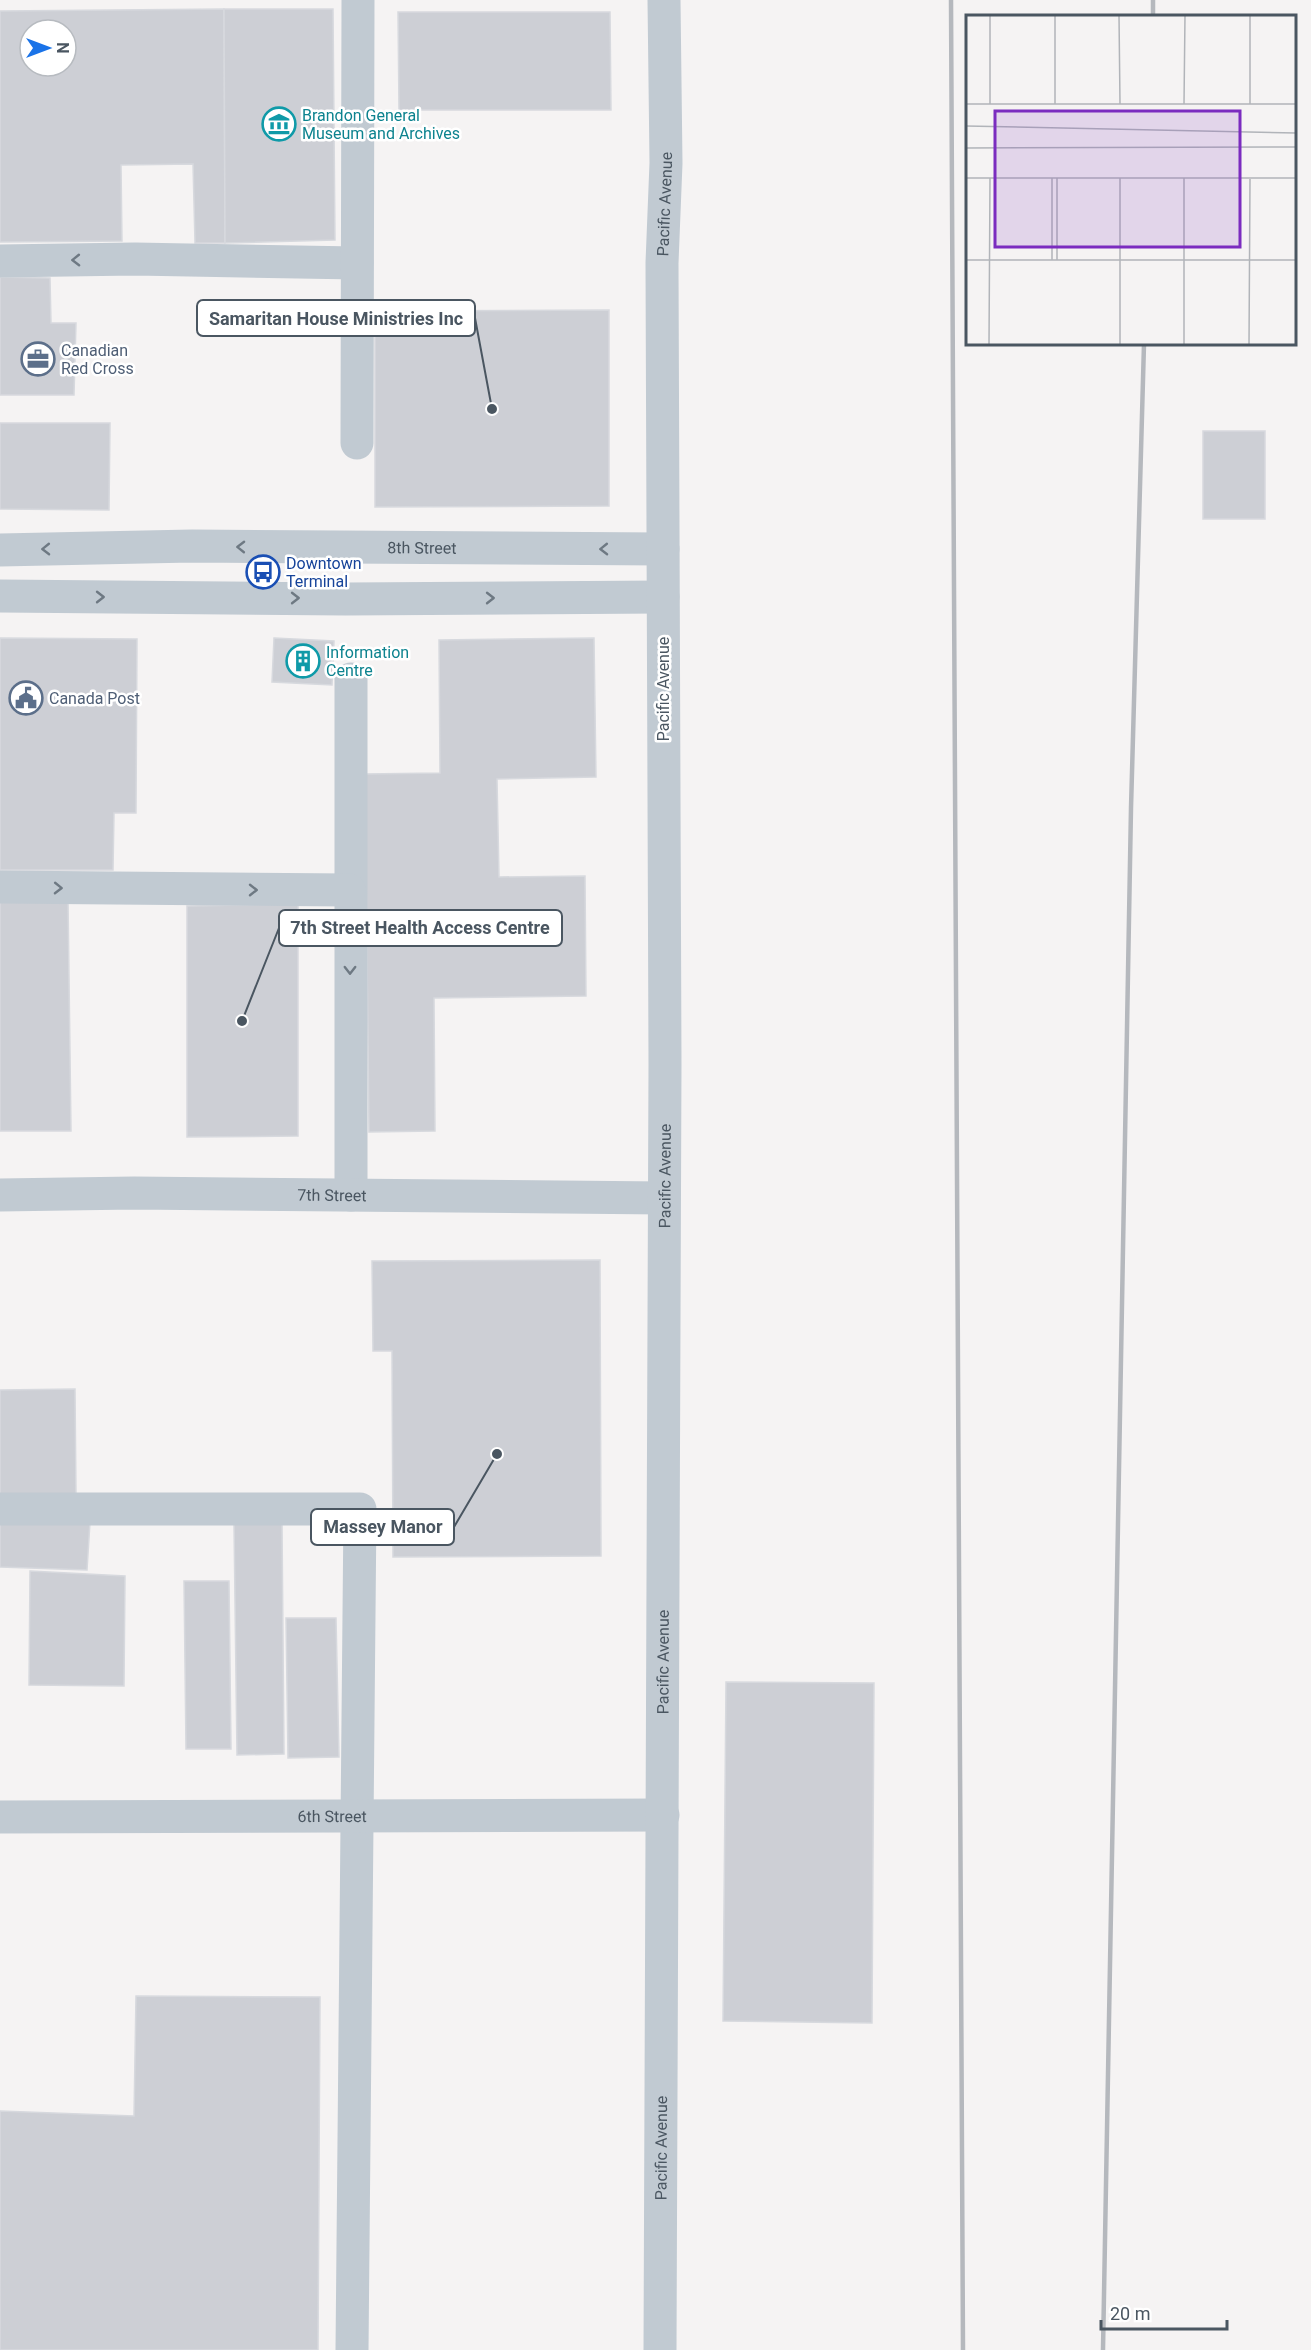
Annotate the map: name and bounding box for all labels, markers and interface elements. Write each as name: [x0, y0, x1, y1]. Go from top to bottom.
inset map: [966, 15, 1296, 345]
north arrow: [18, 18, 78, 78]
text: N: [53, 42, 72, 54]
museum icon: Brandon General Museum and Archives: [261, 106, 297, 142]
place label: Brandon General Museum and Archives: [302, 106, 460, 143]
street label: Pacific Avenue: [653, 152, 676, 257]
one-way arrow: [72, 254, 81, 266]
callout: Samaritan House Ministries Inc: [197, 300, 475, 336]
text: Samaritan House Ministries Inc: [209, 308, 463, 329]
office icon: Canadian Red Cross: [20, 341, 56, 377]
place label: Canadian Red Cross: [61, 341, 134, 378]
street label: 8th Street: [387, 538, 457, 558]
one-way arrow: [237, 541, 246, 553]
one-way arrow: [600, 542, 609, 555]
one-way arrow: [42, 543, 51, 555]
bus stop icon: Downtown Terminal: [245, 554, 281, 590]
place label: Downtown Terminal: [286, 554, 362, 591]
one-way arrow: [96, 591, 105, 603]
one-way arrow: [291, 592, 300, 604]
one-way arrow: [486, 592, 495, 604]
street label: Pacific Avenue: [654, 637, 673, 741]
building icon: Information Centre: [285, 643, 321, 679]
place label: Information Centre: [326, 643, 409, 680]
public building icon: Canada Post: [8, 680, 44, 716]
place label: Canada Post: [49, 689, 140, 708]
one-way arrow: [54, 882, 63, 894]
one-way arrow: [249, 884, 258, 896]
callout: 7th Street Health Access Centre: [279, 910, 562, 946]
text: 7th Street Health Access Centre: [290, 917, 550, 938]
one-way arrow: [344, 965, 356, 974]
street label: Pacific Avenue: [655, 1124, 675, 1228]
street label: 7th Street: [297, 1186, 367, 1205]
callout: Massey Manor: [311, 1509, 454, 1545]
text: Massey Manor: [323, 1516, 443, 1537]
street label: Pacific Avenue: [653, 1610, 673, 1714]
street label: 6th Street: [297, 1807, 367, 1826]
street label: Pacific Avenue: [652, 2096, 671, 2200]
scale bar: [1101, 2293, 1227, 2331]
text: 20 m: [1110, 2303, 1150, 2324]

